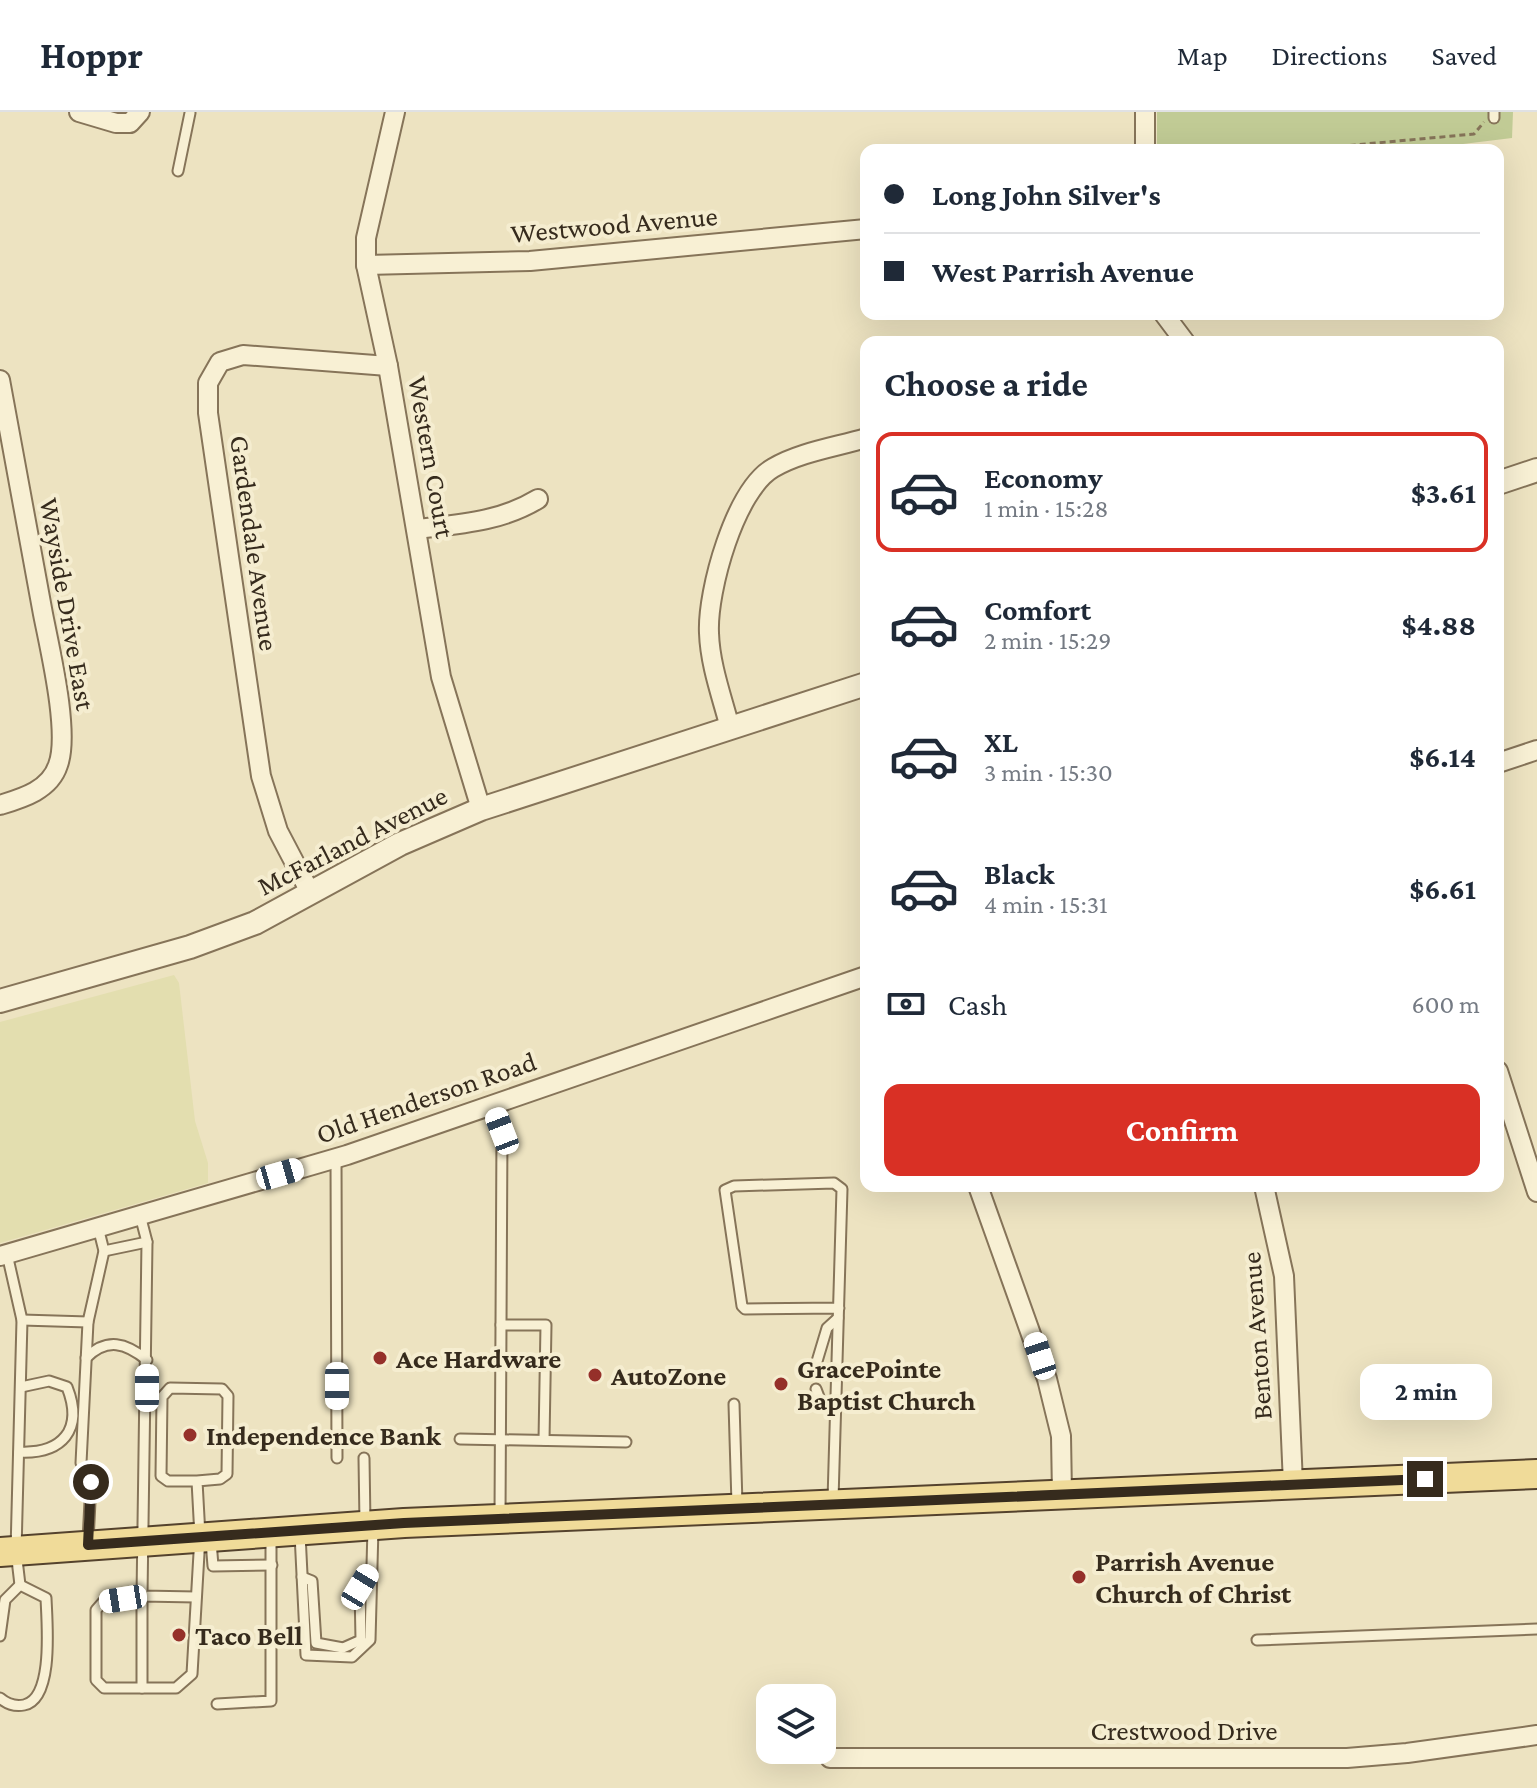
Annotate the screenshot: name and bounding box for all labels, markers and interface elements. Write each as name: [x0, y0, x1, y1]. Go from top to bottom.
text: Hoppr: [40, 34, 143, 76]
text: Map: [1177, 40, 1228, 71]
text: Directions: [1272, 40, 1387, 71]
text: Saved: [1431, 40, 1497, 71]
text: Long John Silver's: [932, 178, 1161, 211]
street label: Westwood Avenue: [509, 200, 719, 249]
text: West Parrish Avenue: [932, 255, 1194, 288]
text: Choose a ride: [884, 364, 1088, 404]
street label: Western Court: [402, 374, 461, 541]
street label: Gardendale Avenue: [224, 433, 285, 653]
icon: car: [888, 456, 960, 528]
text: Economy: [984, 461, 1103, 494]
text: $3.61: [1411, 476, 1476, 509]
text: 1 min · 15:28: [984, 494, 1108, 523]
street label: Wayside Drive East: [34, 495, 102, 713]
icon: car: [888, 588, 960, 660]
text: Comfort: [984, 593, 1091, 626]
text: $4.88: [1402, 608, 1476, 641]
text: 2 min · 15:29: [984, 626, 1111, 655]
icon: car: [888, 720, 960, 792]
text: XL: [984, 725, 1018, 758]
text: $6.14: [1409, 740, 1476, 773]
text: 3 min · 15:30: [984, 758, 1113, 787]
street label: McFarland Avenue: [252, 779, 452, 902]
icon: car: [888, 852, 960, 924]
text: Black: [984, 857, 1055, 890]
text: $6.61: [1409, 872, 1476, 905]
text: 4 min · 15:31: [984, 890, 1108, 919]
icon: cash: [884, 982, 928, 1026]
text: Cash: [948, 988, 1007, 1021]
text: 600 m: [1412, 990, 1480, 1019]
street label: Old Henderson Road: [312, 1045, 540, 1150]
button: Confirm: [884, 1084, 1480, 1176]
car: [482, 1104, 522, 1158]
car: [254, 1156, 306, 1192]
street label: Benton Avenue: [1235, 1251, 1278, 1421]
car: [1021, 1329, 1059, 1383]
place label: Ace Hardware: [395, 1343, 561, 1374]
marker: Ace Hardware: [371, 1349, 389, 1367]
place label: GracePointe Baptist Church: [797, 1353, 976, 1416]
place label: AutoZone: [610, 1360, 726, 1391]
car: [325, 1362, 349, 1410]
callout: 2 min: [1359, 1363, 1491, 1419]
car: [135, 1364, 159, 1412]
marker: AutoZone: [586, 1366, 604, 1384]
marker: GracePointe Baptist Church: [772, 1375, 790, 1393]
text: 2 min: [1395, 1377, 1457, 1406]
place label: Independence Bank: [206, 1420, 442, 1451]
marker: Independence Bank: [181, 1426, 199, 1444]
route end: [1407, 1461, 1443, 1497]
route start: [73, 1464, 109, 1500]
place label: Parrish Avenue Church of Christ: [1095, 1546, 1292, 1609]
car: [337, 1560, 383, 1614]
marker: Parrish Avenue Church of Christ: [1070, 1568, 1088, 1586]
car: [97, 1583, 149, 1615]
place label: Taco Bell: [195, 1620, 303, 1651]
marker: Taco Bell: [170, 1626, 188, 1644]
map controls: [756, 1684, 836, 1764]
button: layers: [756, 1684, 836, 1764]
street label: Crestwood Drive: [1090, 1715, 1278, 1746]

